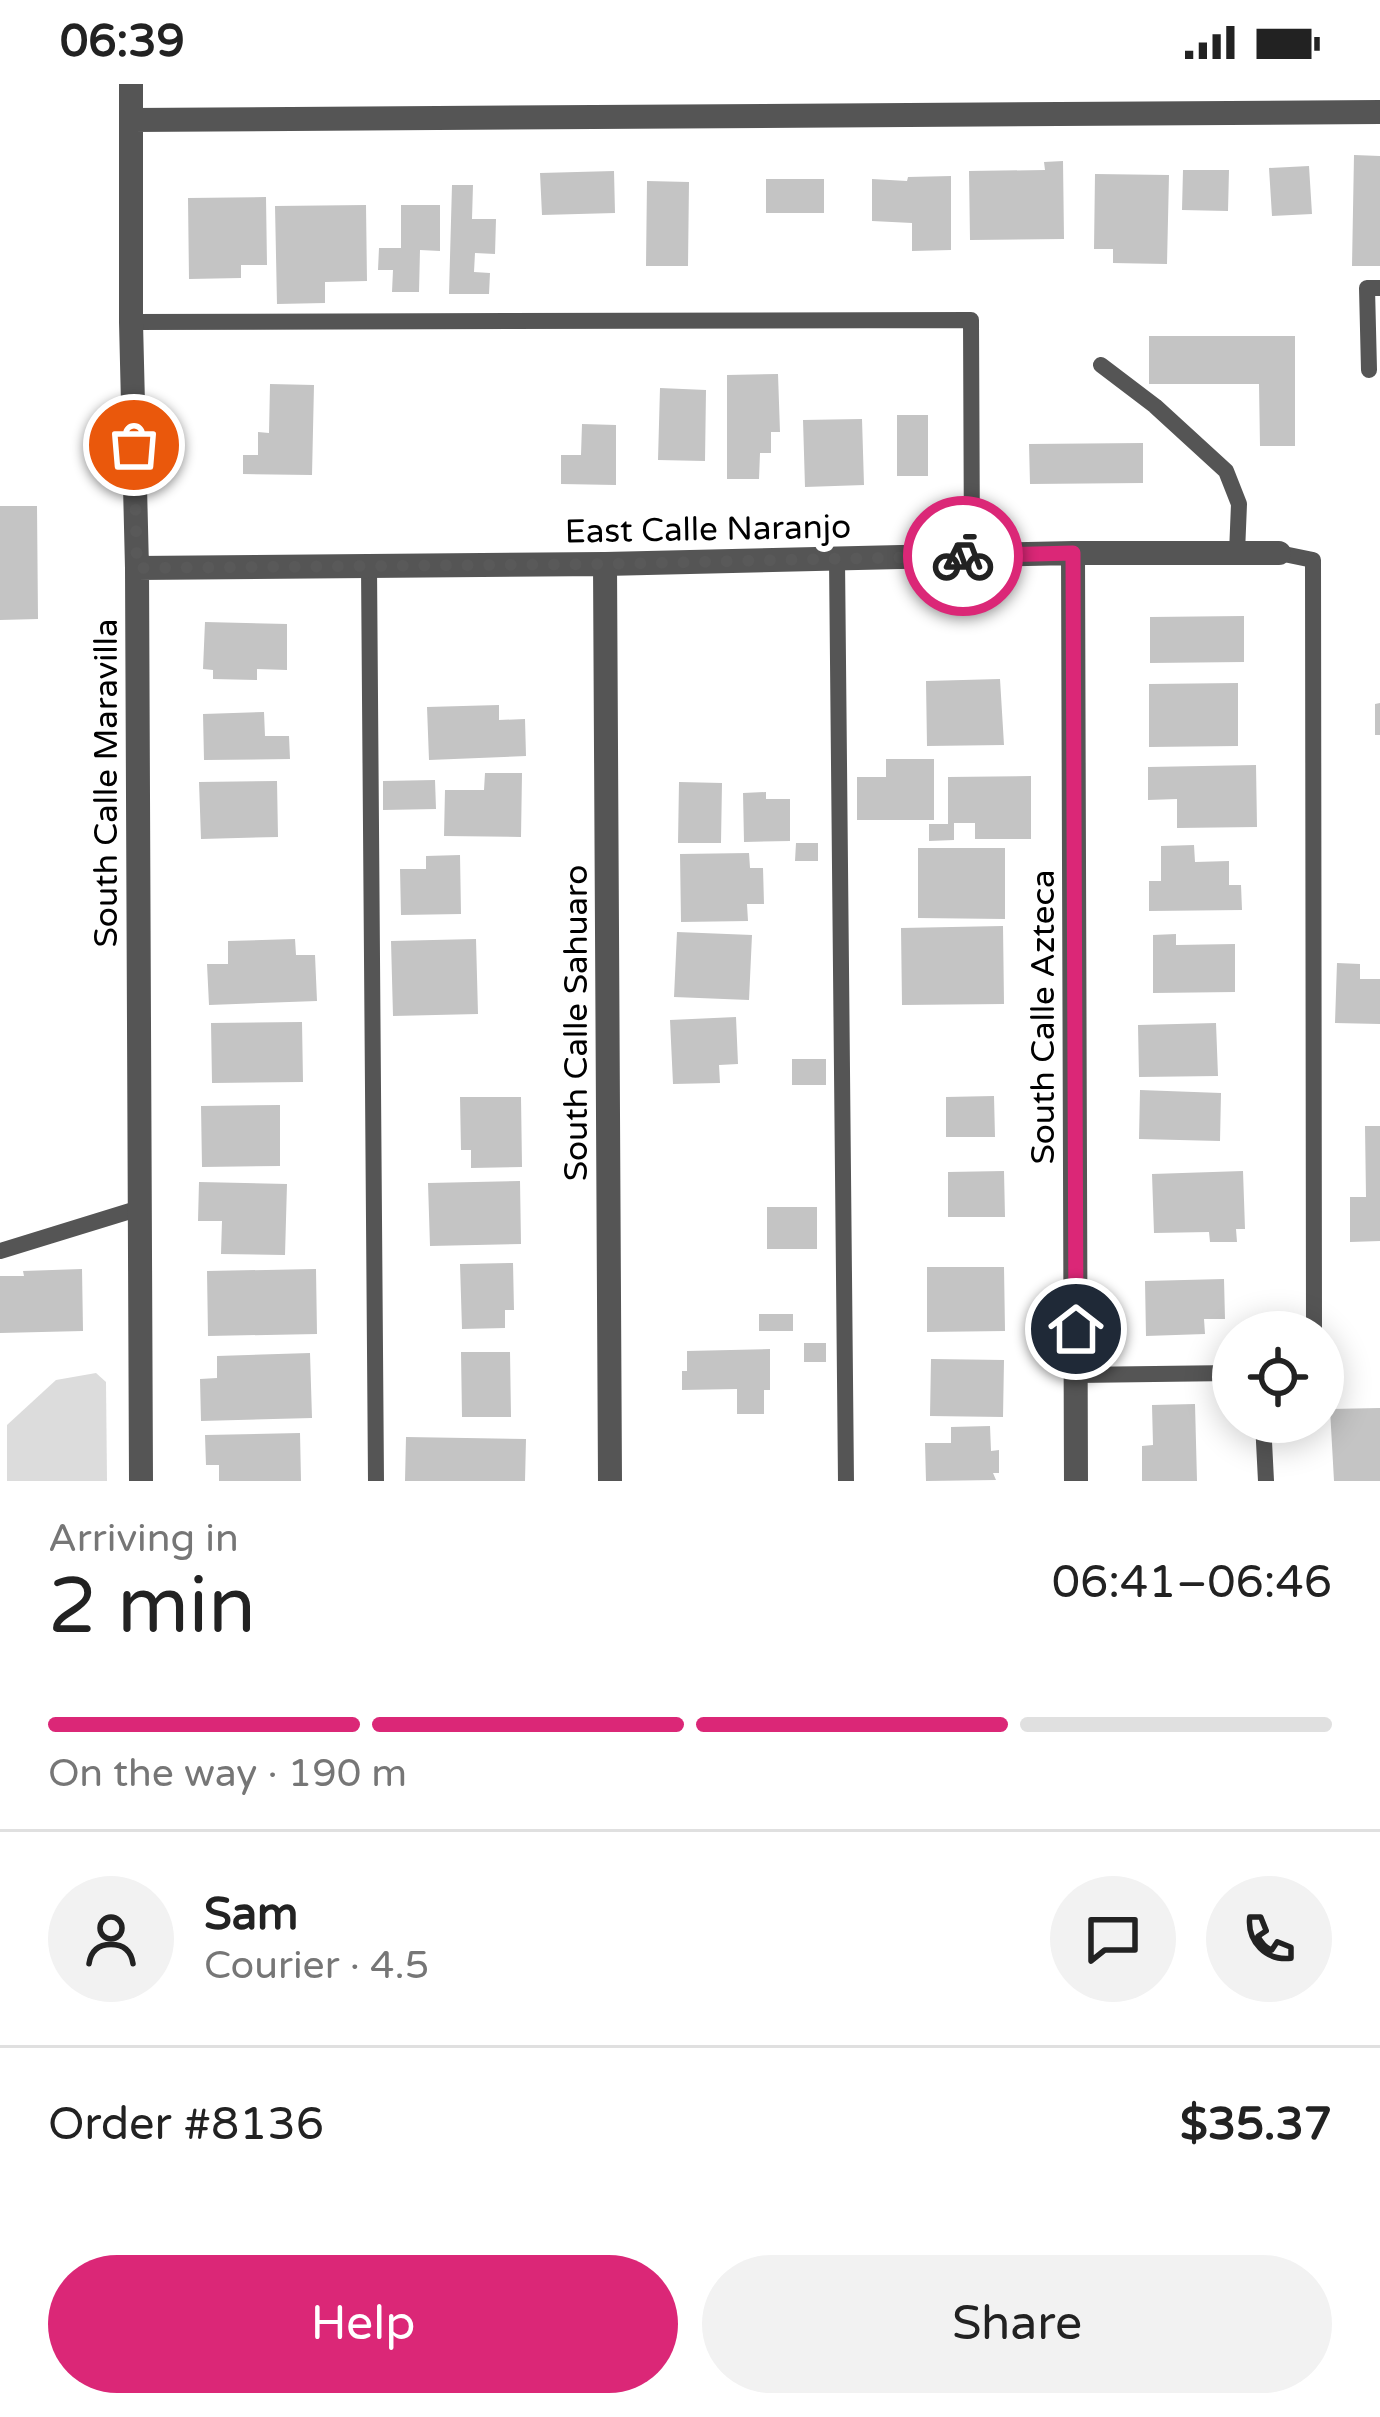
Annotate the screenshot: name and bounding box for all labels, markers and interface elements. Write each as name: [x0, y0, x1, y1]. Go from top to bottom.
text: 06:39: [60, 15, 185, 69]
pin: [83, 394, 185, 496]
icon: bag: [101, 412, 167, 478]
courier: [903, 496, 1023, 616]
street label: East Calle Naranjo: [565, 508, 851, 551]
icon: bike: [930, 523, 996, 589]
street label: South Calle Maravilla: [87, 619, 126, 947]
street label: South Calle Sahuaro: [557, 865, 596, 1181]
street label: South Calle Azteca: [1024, 869, 1063, 1165]
pin: [1025, 1278, 1127, 1380]
icon: home: [1043, 1296, 1109, 1362]
map controls: [1212, 1311, 1344, 1443]
button: locate: [1212, 1311, 1344, 1443]
text: Arriving in: [48, 1515, 239, 1562]
text: 06:41–06:46: [1052, 1556, 1332, 1610]
text: 2 min: [48, 1560, 256, 1654]
text: On the way · 190 m: [48, 1750, 407, 1797]
button: person: [48, 1876, 174, 2002]
button: chat: [1050, 1876, 1176, 2002]
button: phone: [1206, 1876, 1332, 2002]
text: Sam: [204, 1888, 298, 1942]
text: Courier · 4.5: [204, 1942, 429, 1989]
text: Order #8136: [48, 2098, 324, 2152]
text: $35.37: [1180, 2098, 1332, 2152]
button: Help: [48, 2255, 678, 2393]
button: Share: [702, 2255, 1332, 2393]

